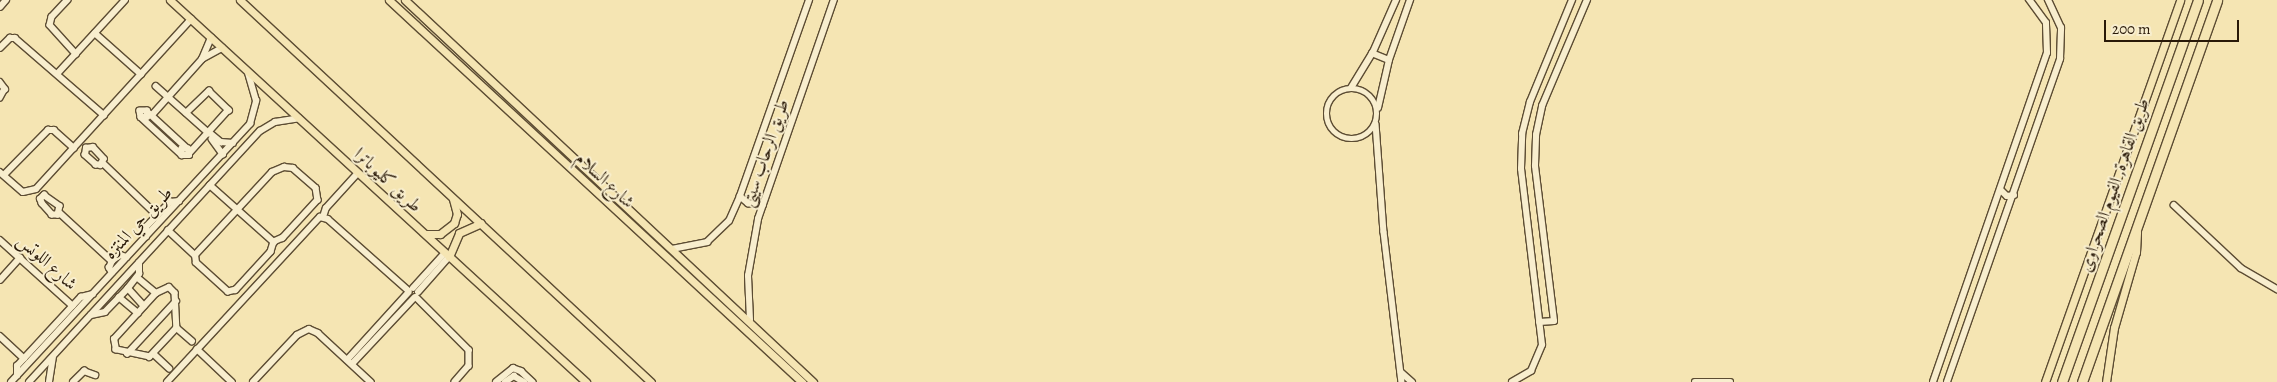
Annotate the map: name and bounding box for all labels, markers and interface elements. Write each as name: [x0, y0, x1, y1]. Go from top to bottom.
scale bar: [2107, 10, 2242, 42]
text: 200 m: [2112, 19, 2151, 39]
street label: طريق القاهرة, الفيوم الصحراوى: [2074, 95, 2154, 275]
street label: طريق الرحاب سيتى: [736, 96, 794, 210]
street label: طريق كليوباترا: [350, 143, 426, 217]
street label: شارع السلام: [571, 147, 639, 213]
street label: طريق حي المنتزه: [99, 182, 177, 264]
street label: شارع اللوتس: [12, 229, 82, 295]

